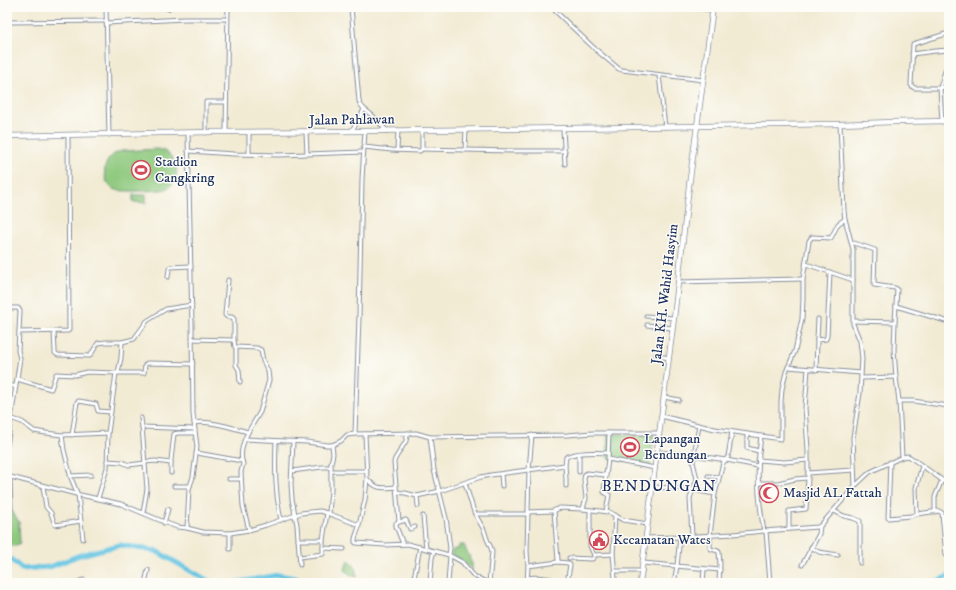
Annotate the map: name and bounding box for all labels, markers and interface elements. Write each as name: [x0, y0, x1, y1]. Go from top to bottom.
street label: Jalan Pahlawan: [307, 110, 396, 130]
place label: Stadion Cangkring: [155, 153, 214, 187]
sports icon: Stadion Cangkring: [130, 159, 152, 181]
street label: Jalan KH. Wahid Hasyim: [647, 222, 683, 367]
place label: Lapangan Bendungan: [644, 430, 708, 464]
sports icon: Lapangan Bendungan: [619, 436, 641, 458]
district label: BENDUNGAN: [601, 476, 717, 496]
mosque icon: Masjid AL Fattah: [758, 482, 780, 504]
place label: Masjid AL Fattah: [783, 484, 882, 502]
public building icon: Kecamatan Wates: [588, 529, 610, 551]
place label: Kecamatan Wates: [613, 531, 711, 549]

